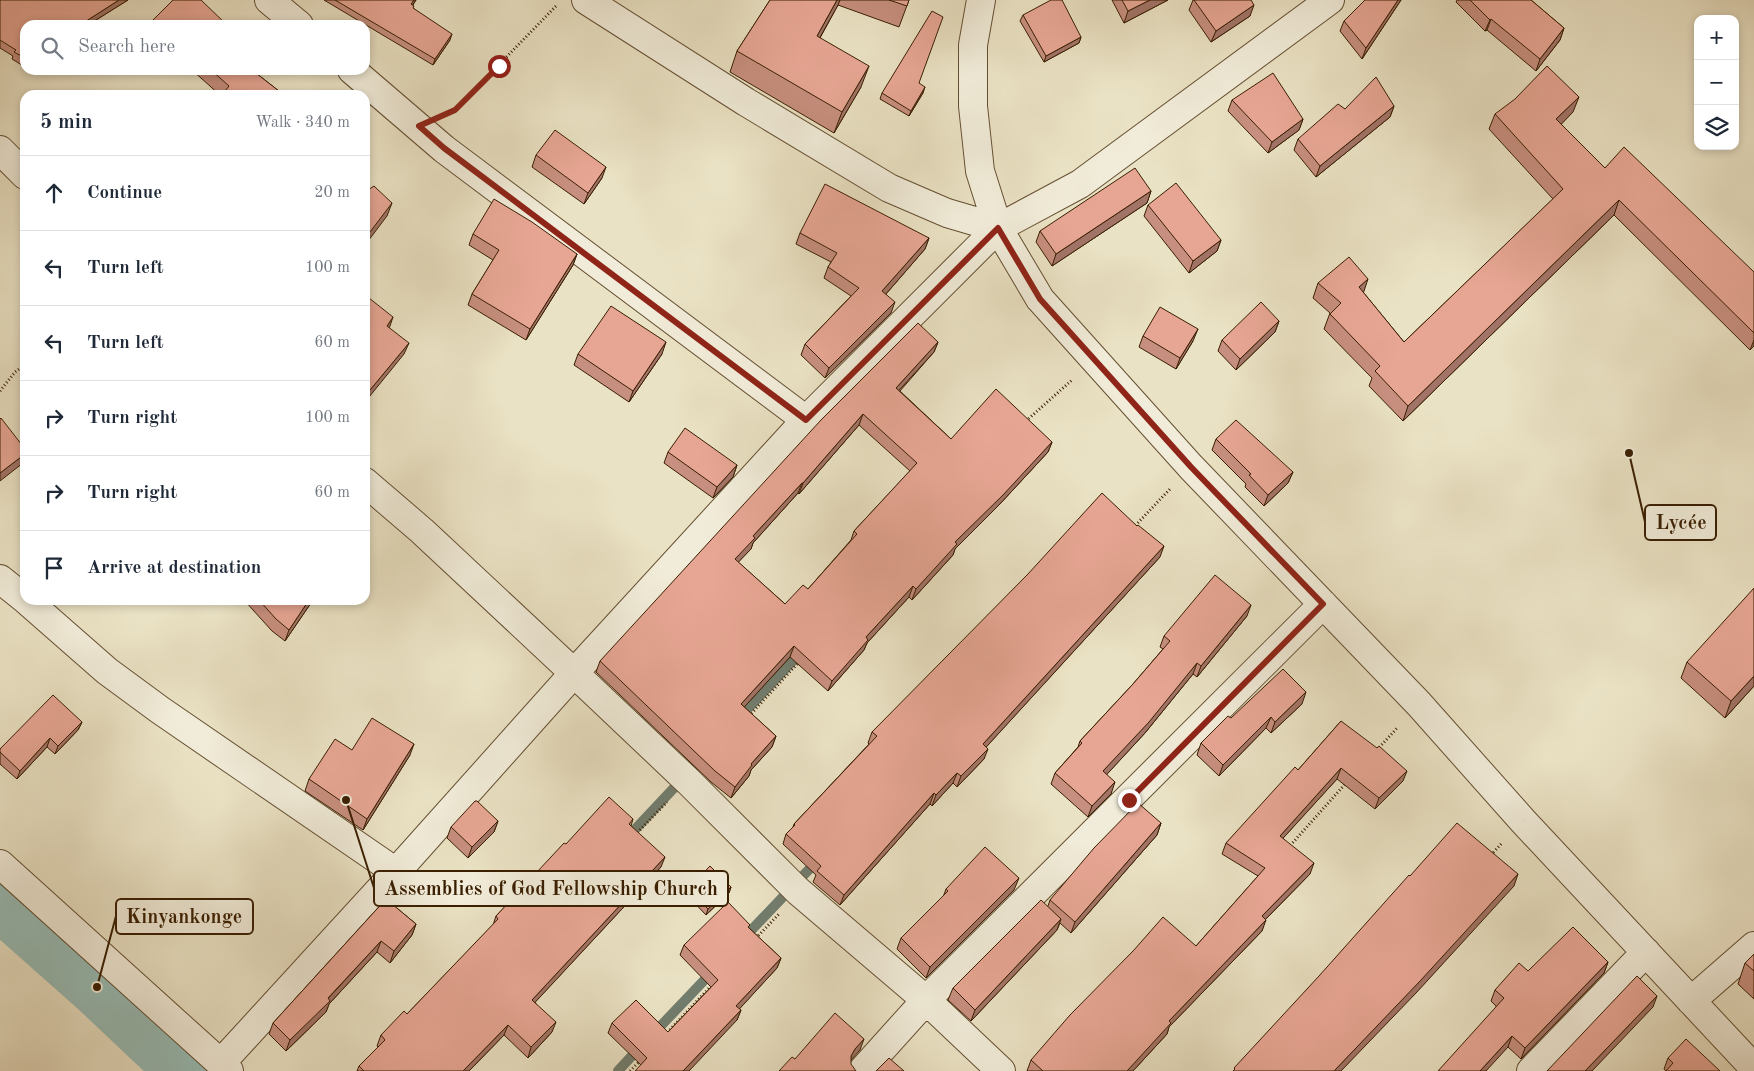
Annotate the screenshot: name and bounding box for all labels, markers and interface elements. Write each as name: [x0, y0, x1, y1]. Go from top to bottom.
map controls: [1694, 15, 1739, 150]
button: +: [1694, 15, 1739, 60]
search box: [20, 20, 370, 75]
icon: search: [38, 34, 66, 62]
text: Search here: [78, 38, 175, 57]
route start: [488, 55, 511, 78]
button: −: [1694, 60, 1739, 105]
button: layers: [1694, 105, 1739, 150]
text: 5 min: [40, 112, 93, 133]
text: Walk · 340 m: [255, 115, 350, 131]
icon: ahead: [40, 179, 68, 207]
text: Continue: [87, 184, 162, 203]
text: 20 m: [314, 185, 350, 201]
icon: left: [40, 254, 68, 282]
text: Turn left: [87, 259, 164, 278]
text: 100 m: [305, 260, 350, 276]
icon: left: [40, 329, 68, 357]
text: Turn left: [87, 334, 164, 353]
text: 60 m: [314, 335, 350, 351]
icon: right: [40, 404, 68, 432]
text: Turn right: [87, 409, 177, 428]
text: 100 m: [305, 410, 350, 426]
icon: right: [40, 479, 68, 507]
text: Turn right: [87, 484, 177, 503]
text: 60 m: [314, 485, 350, 501]
callout: Lycée: [1645, 505, 1716, 540]
text: Lycée: [1655, 514, 1707, 534]
icon: arrive: [40, 554, 68, 582]
text: Arrive at destination: [87, 559, 261, 578]
route end: [1118, 789, 1141, 812]
callout: Assemblies of God Fellowship Church: [374, 871, 728, 906]
text: Assemblies of God Fellowship Church: [384, 880, 718, 900]
callout: Kinyankonge: [116, 899, 253, 934]
text: Kinyankonge: [126, 908, 242, 928]

